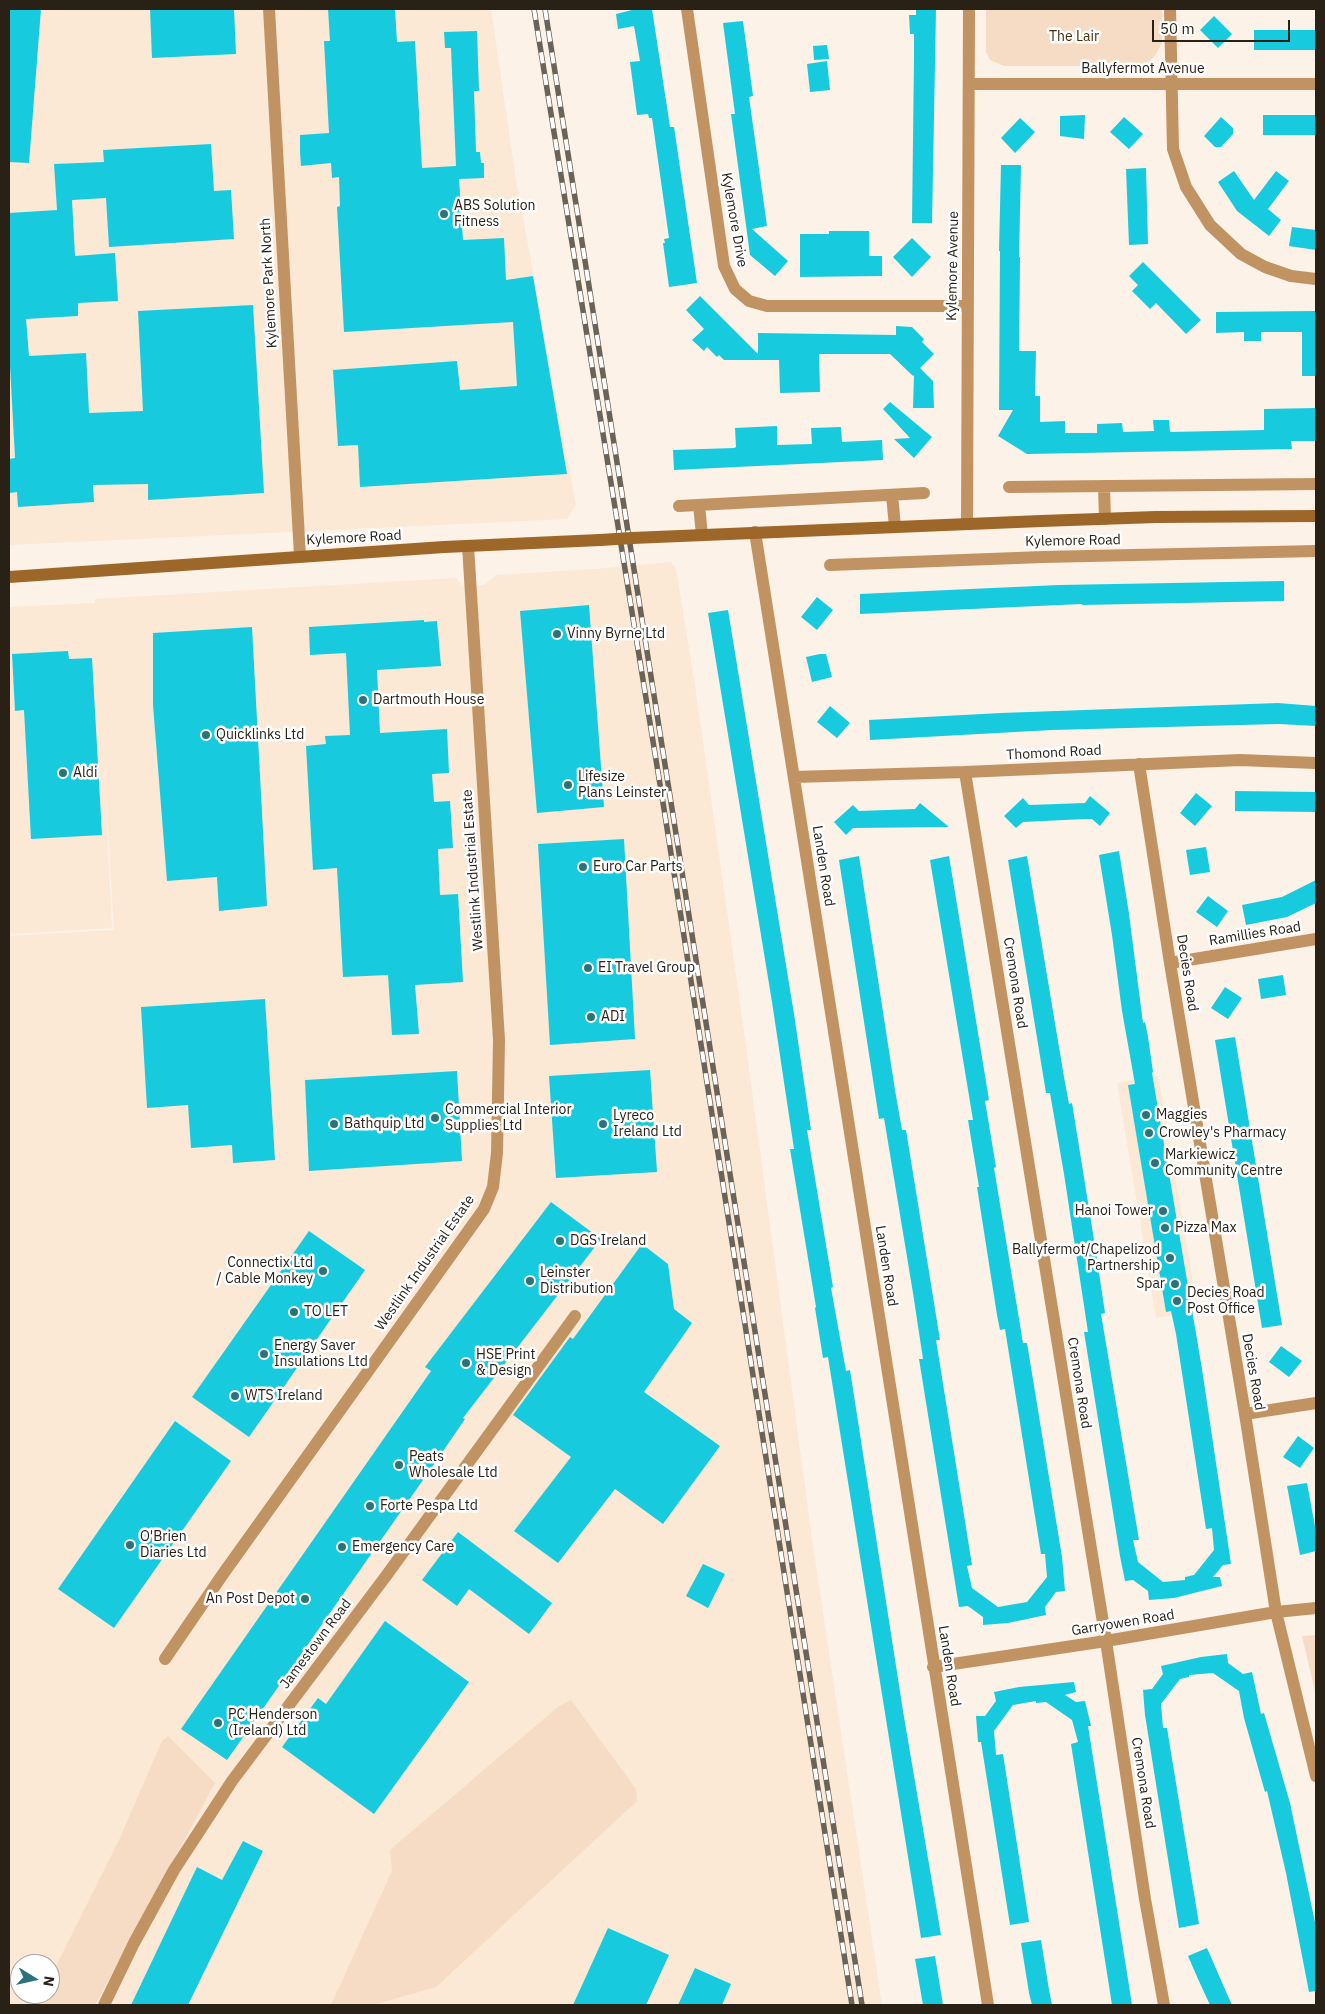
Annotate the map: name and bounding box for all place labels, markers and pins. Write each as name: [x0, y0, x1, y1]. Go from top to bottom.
place label: ABS Solution Fitness: [454, 198, 535, 230]
marker: ABS Solution Fitness: [438, 208, 450, 220]
place label: Vinny Byrne Ltd: [567, 626, 665, 642]
marker: Vinny Byrne Ltd: [551, 628, 563, 640]
place label: Dartmouth House: [373, 692, 484, 708]
marker: Dartmouth House: [357, 694, 369, 706]
place label: Quicklinks Ltd: [216, 727, 304, 743]
marker: Quicklinks Ltd: [200, 729, 212, 741]
place label: Aldi: [73, 765, 97, 781]
marker: Aldi: [57, 767, 69, 779]
place label: Lifesize Plans Leinster: [578, 769, 666, 802]
marker: Lifesize Plans Leinster: [562, 779, 574, 791]
place label: Euro Car Parts: [593, 859, 683, 875]
marker: Euro Car Parts: [577, 861, 589, 873]
place label: EI Travel Group: [598, 960, 695, 976]
marker: EI Travel Group: [582, 962, 594, 974]
place label: ADI: [601, 1009, 625, 1025]
marker: ADI: [585, 1011, 597, 1023]
place label: Commercial Interior Supplies Ltd: [445, 1102, 572, 1134]
place label: Maggies: [1156, 1107, 1208, 1123]
place label: Lyreco Ireland Ltd: [613, 1108, 682, 1140]
marker: Maggies: [1140, 1109, 1152, 1121]
marker: Commercial Interior Supplies Ltd: [429, 1112, 441, 1124]
place label: Bathquip Ltd: [344, 1116, 424, 1132]
marker: Bathquip Ltd: [328, 1118, 340, 1130]
marker: Lyreco Ireland Ltd: [597, 1118, 609, 1130]
place label: Crowley's Pharmacy: [1159, 1125, 1286, 1141]
marker: Crowley's Pharmacy: [1143, 1127, 1155, 1139]
place label: Markiewicz Community Centre: [1165, 1147, 1283, 1180]
marker: Markiewicz Community Centre: [1149, 1157, 1161, 1169]
place label: Hanoi Tower: [1075, 1203, 1153, 1219]
marker: Hanoi Tower: [1157, 1205, 1169, 1217]
place label: Pizza Max: [1175, 1220, 1237, 1236]
marker: Pizza Max: [1159, 1222, 1171, 1234]
place label: DGS Ireland: [570, 1233, 646, 1249]
marker: DGS Ireland: [554, 1235, 566, 1247]
place label: Ballyfermot/Chapelizod Partnership: [1012, 1242, 1160, 1274]
marker: Ballyfermot/Chapelizod Partnership: [1164, 1252, 1176, 1264]
place label: Connectix Ltd / Cable Monkey: [216, 1255, 313, 1288]
marker: Connectix Ltd / Cable Monkey: [317, 1265, 329, 1277]
place label: Leinster Distribution: [540, 1265, 613, 1298]
marker: Leinster Distribution: [524, 1275, 536, 1287]
place label: Spar: [1136, 1276, 1165, 1292]
marker: Spar: [1169, 1278, 1181, 1290]
place label: Decies Road Post Office: [1187, 1285, 1265, 1318]
marker: Decies Road Post Office: [1171, 1295, 1183, 1307]
place label: TO LET: [304, 1304, 348, 1320]
marker: TO LET: [288, 1306, 300, 1318]
place label: Energy Saver Insulations Ltd: [274, 1338, 368, 1370]
place label: HSE Print & Design: [476, 1347, 535, 1380]
marker: Energy Saver Insulations Ltd: [258, 1348, 270, 1360]
marker: HSE Print & Design: [460, 1357, 472, 1369]
place label: WTS Ireland: [245, 1388, 323, 1404]
marker: WTS Ireland: [229, 1390, 241, 1402]
place label: Peats Wholesale Ltd: [409, 1449, 498, 1481]
marker: Peats Wholesale Ltd: [393, 1459, 405, 1471]
place label: Forte Pespa Ltd: [380, 1498, 478, 1514]
marker: Forte Pespa Ltd: [364, 1500, 376, 1512]
place label: O'Brien Diaries Ltd: [140, 1529, 207, 1561]
marker: O'Brien Diaries Ltd: [124, 1539, 136, 1551]
place label: Emergency Care: [352, 1539, 454, 1555]
marker: Emergency Care: [336, 1541, 348, 1553]
place label: An Post Depot: [206, 1591, 295, 1607]
marker: An Post Depot: [299, 1593, 311, 1605]
place label: PC Henderson (Ireland) Ltd: [228, 1707, 318, 1740]
marker: PC Henderson (Ireland) Ltd: [212, 1717, 224, 1729]

